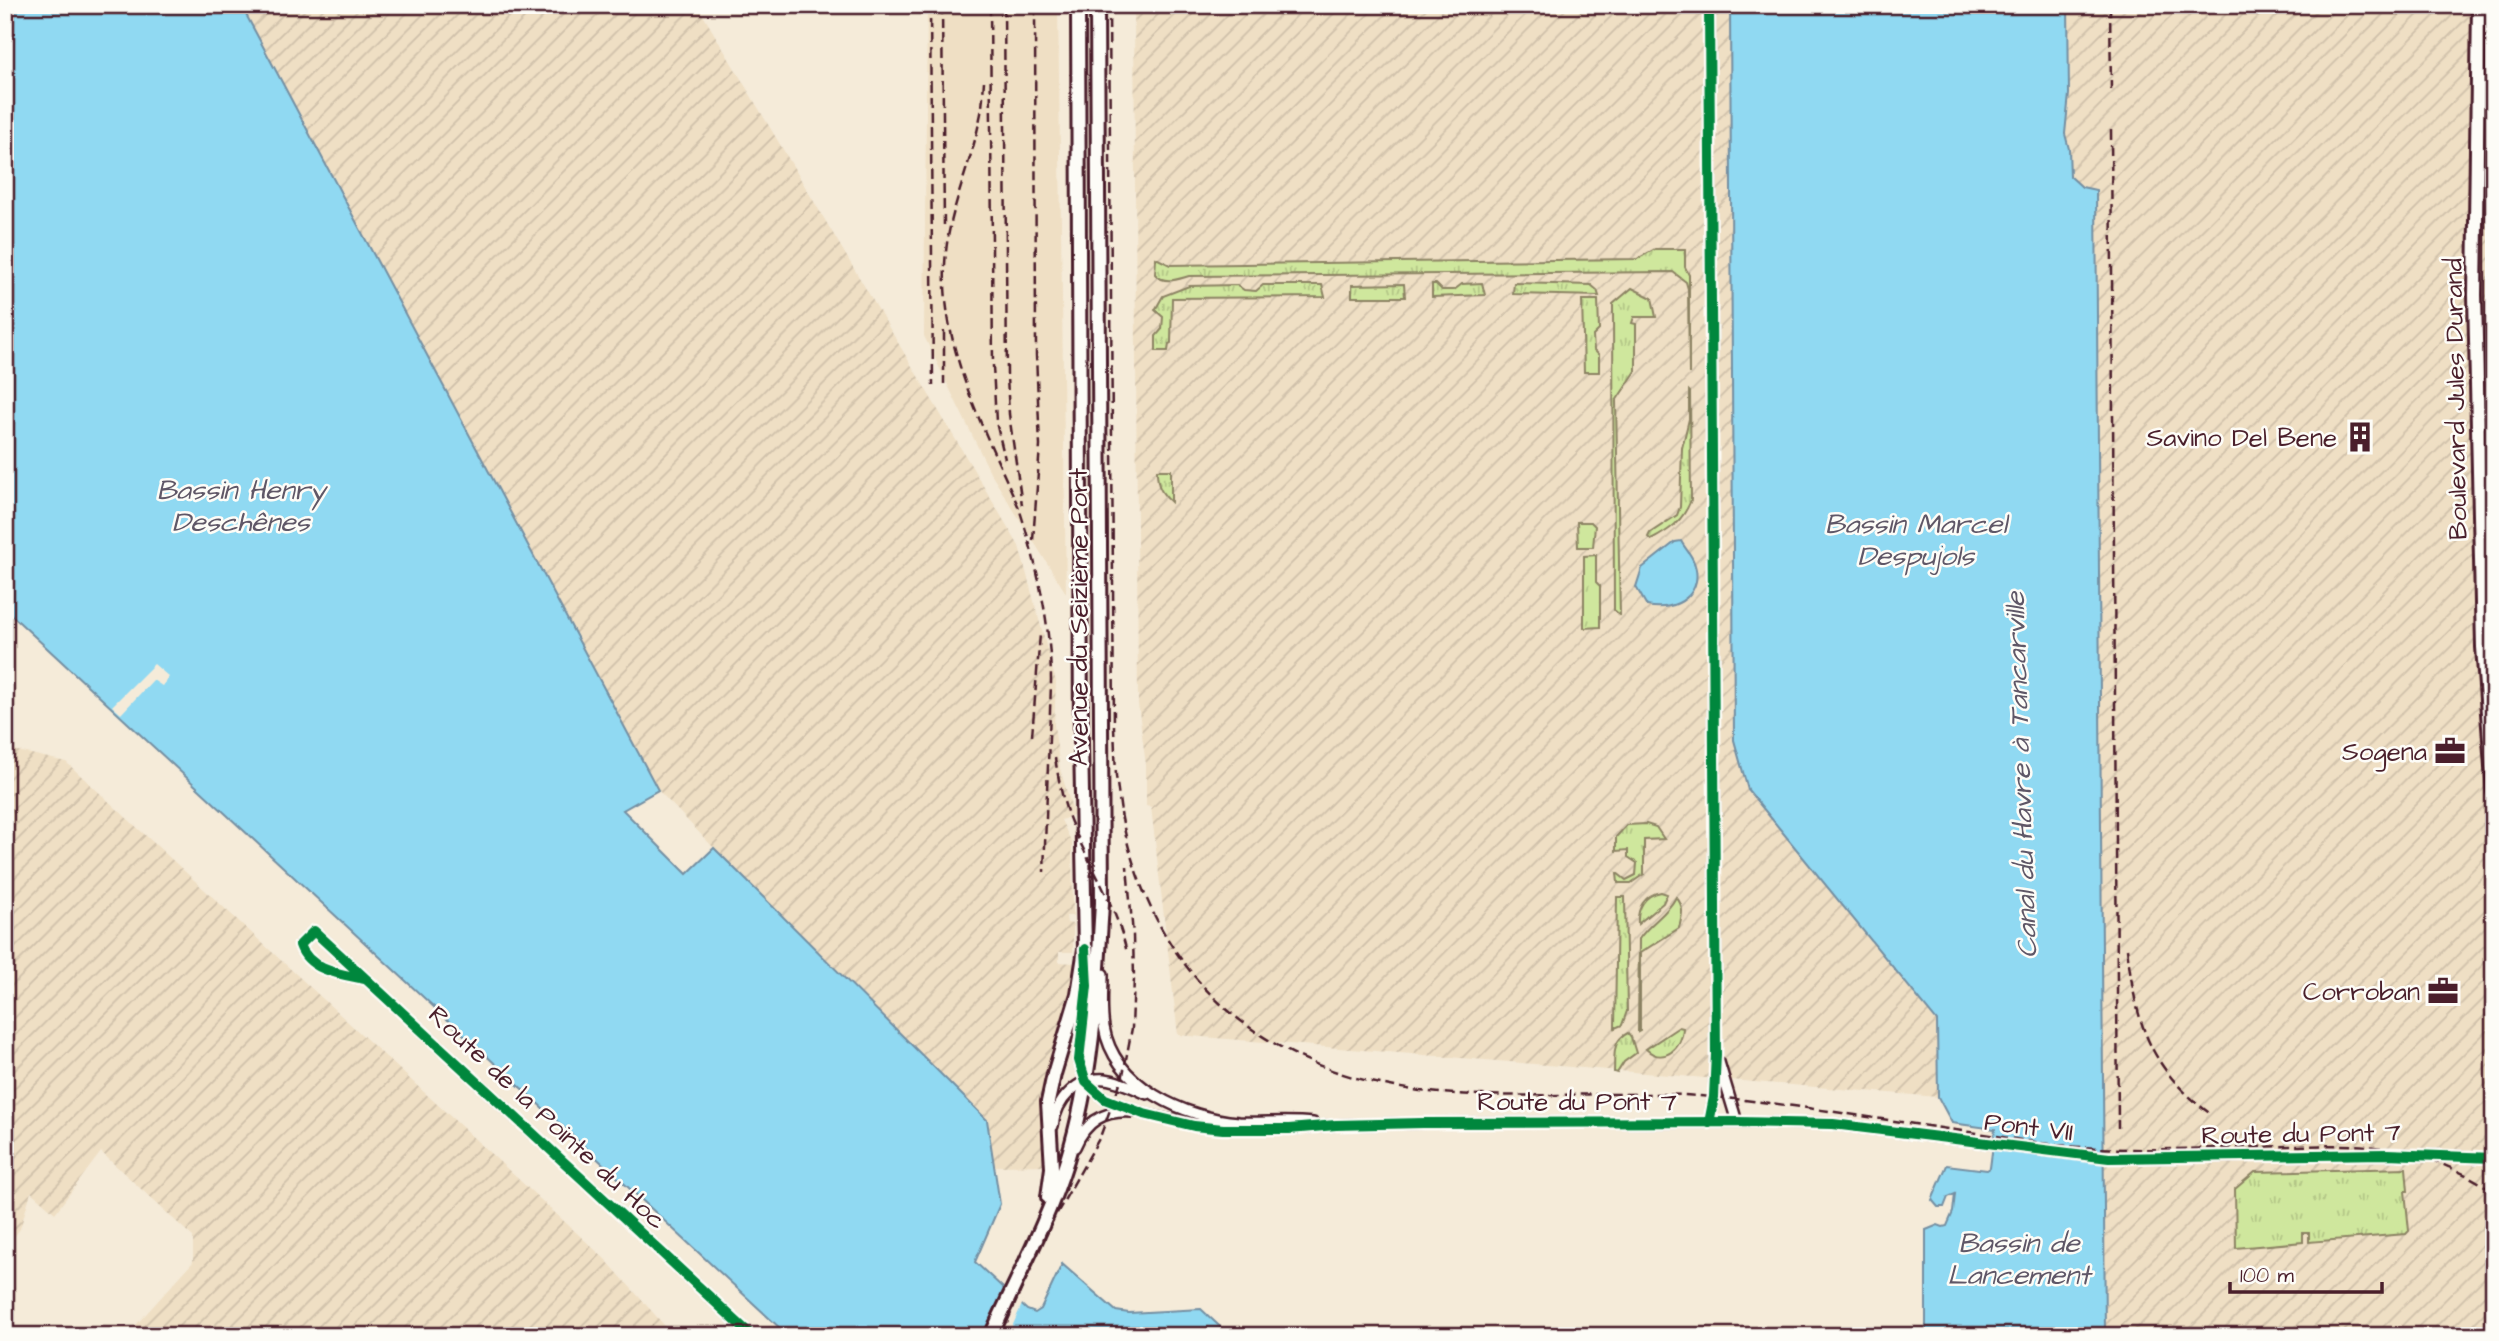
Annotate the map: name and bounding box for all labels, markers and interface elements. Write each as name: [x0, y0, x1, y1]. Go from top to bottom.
street label: Boulevard Jules Durand: [2436, 258, 2476, 540]
place label: Savino Del Bene: [2147, 420, 2337, 456]
building icon: Savino Del Bene: [2343, 420, 2377, 454]
street label: Avenue du Seizième Port: [1061, 467, 1097, 766]
water label: Bassin Henry Deschênes: [157, 471, 328, 542]
water label: Bassin Marcel Despujols: [1825, 505, 2011, 576]
water label: Canal du Havre à Tancarville: [1996, 589, 2047, 959]
place label: Sogena: [2342, 734, 2427, 772]
office icon: Sogena: [2433, 734, 2467, 768]
place label: Corroban: [2303, 974, 2420, 1010]
office icon: Corroban: [2426, 974, 2460, 1008]
street label: Route de la Pointe du Hoc: [420, 998, 674, 1238]
street label: Route du Pont 7: [1477, 1084, 1677, 1120]
street label: Pont VII: [1982, 1104, 2075, 1150]
street label: Route du Pont 7: [2201, 1114, 2401, 1154]
water label: Bassin de Lancement: [1948, 1224, 2093, 1295]
scale bar: [2230, 1250, 2382, 1294]
text: 100 m: [2240, 1261, 2295, 1290]

